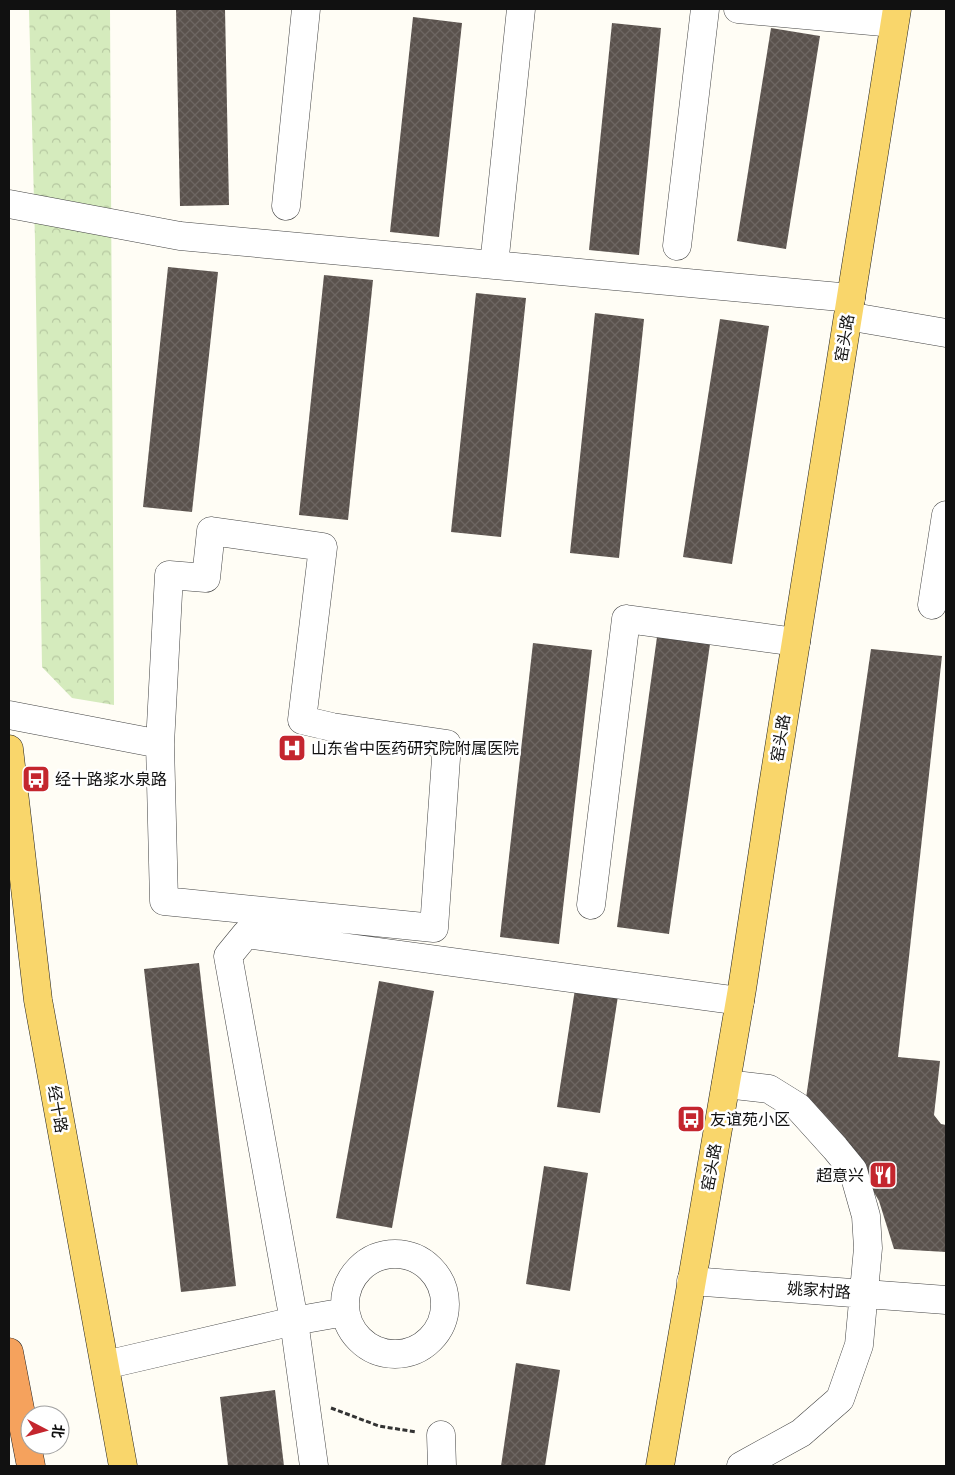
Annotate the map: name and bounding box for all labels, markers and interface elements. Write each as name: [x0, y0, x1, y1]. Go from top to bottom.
street label: 窑头路: [830, 313, 858, 363]
street label: 窑头路: [766, 713, 794, 763]
hospital icon: 山东省中医药研究院附属医院: [277, 733, 307, 763]
place label: 山东省中医药研究院附属医院: [311, 738, 519, 758]
bus stop icon: 经十路浆水泉路: [21, 764, 51, 794]
place label: 经十路浆水泉路: [55, 769, 167, 789]
street label: 经十路: [44, 1084, 72, 1134]
bus stop icon: 友谊苑小区: [676, 1104, 706, 1134]
place label: 友谊苑小区: [710, 1109, 790, 1129]
street label: 窑头路: [697, 1142, 725, 1192]
restaurant icon: 超意兴: [868, 1160, 898, 1190]
place label: 超意兴: [816, 1165, 864, 1185]
street label: 姚家村路: [786, 1278, 852, 1302]
north arrow: [20, 1405, 70, 1455]
text: 北: [48, 1423, 68, 1439]

